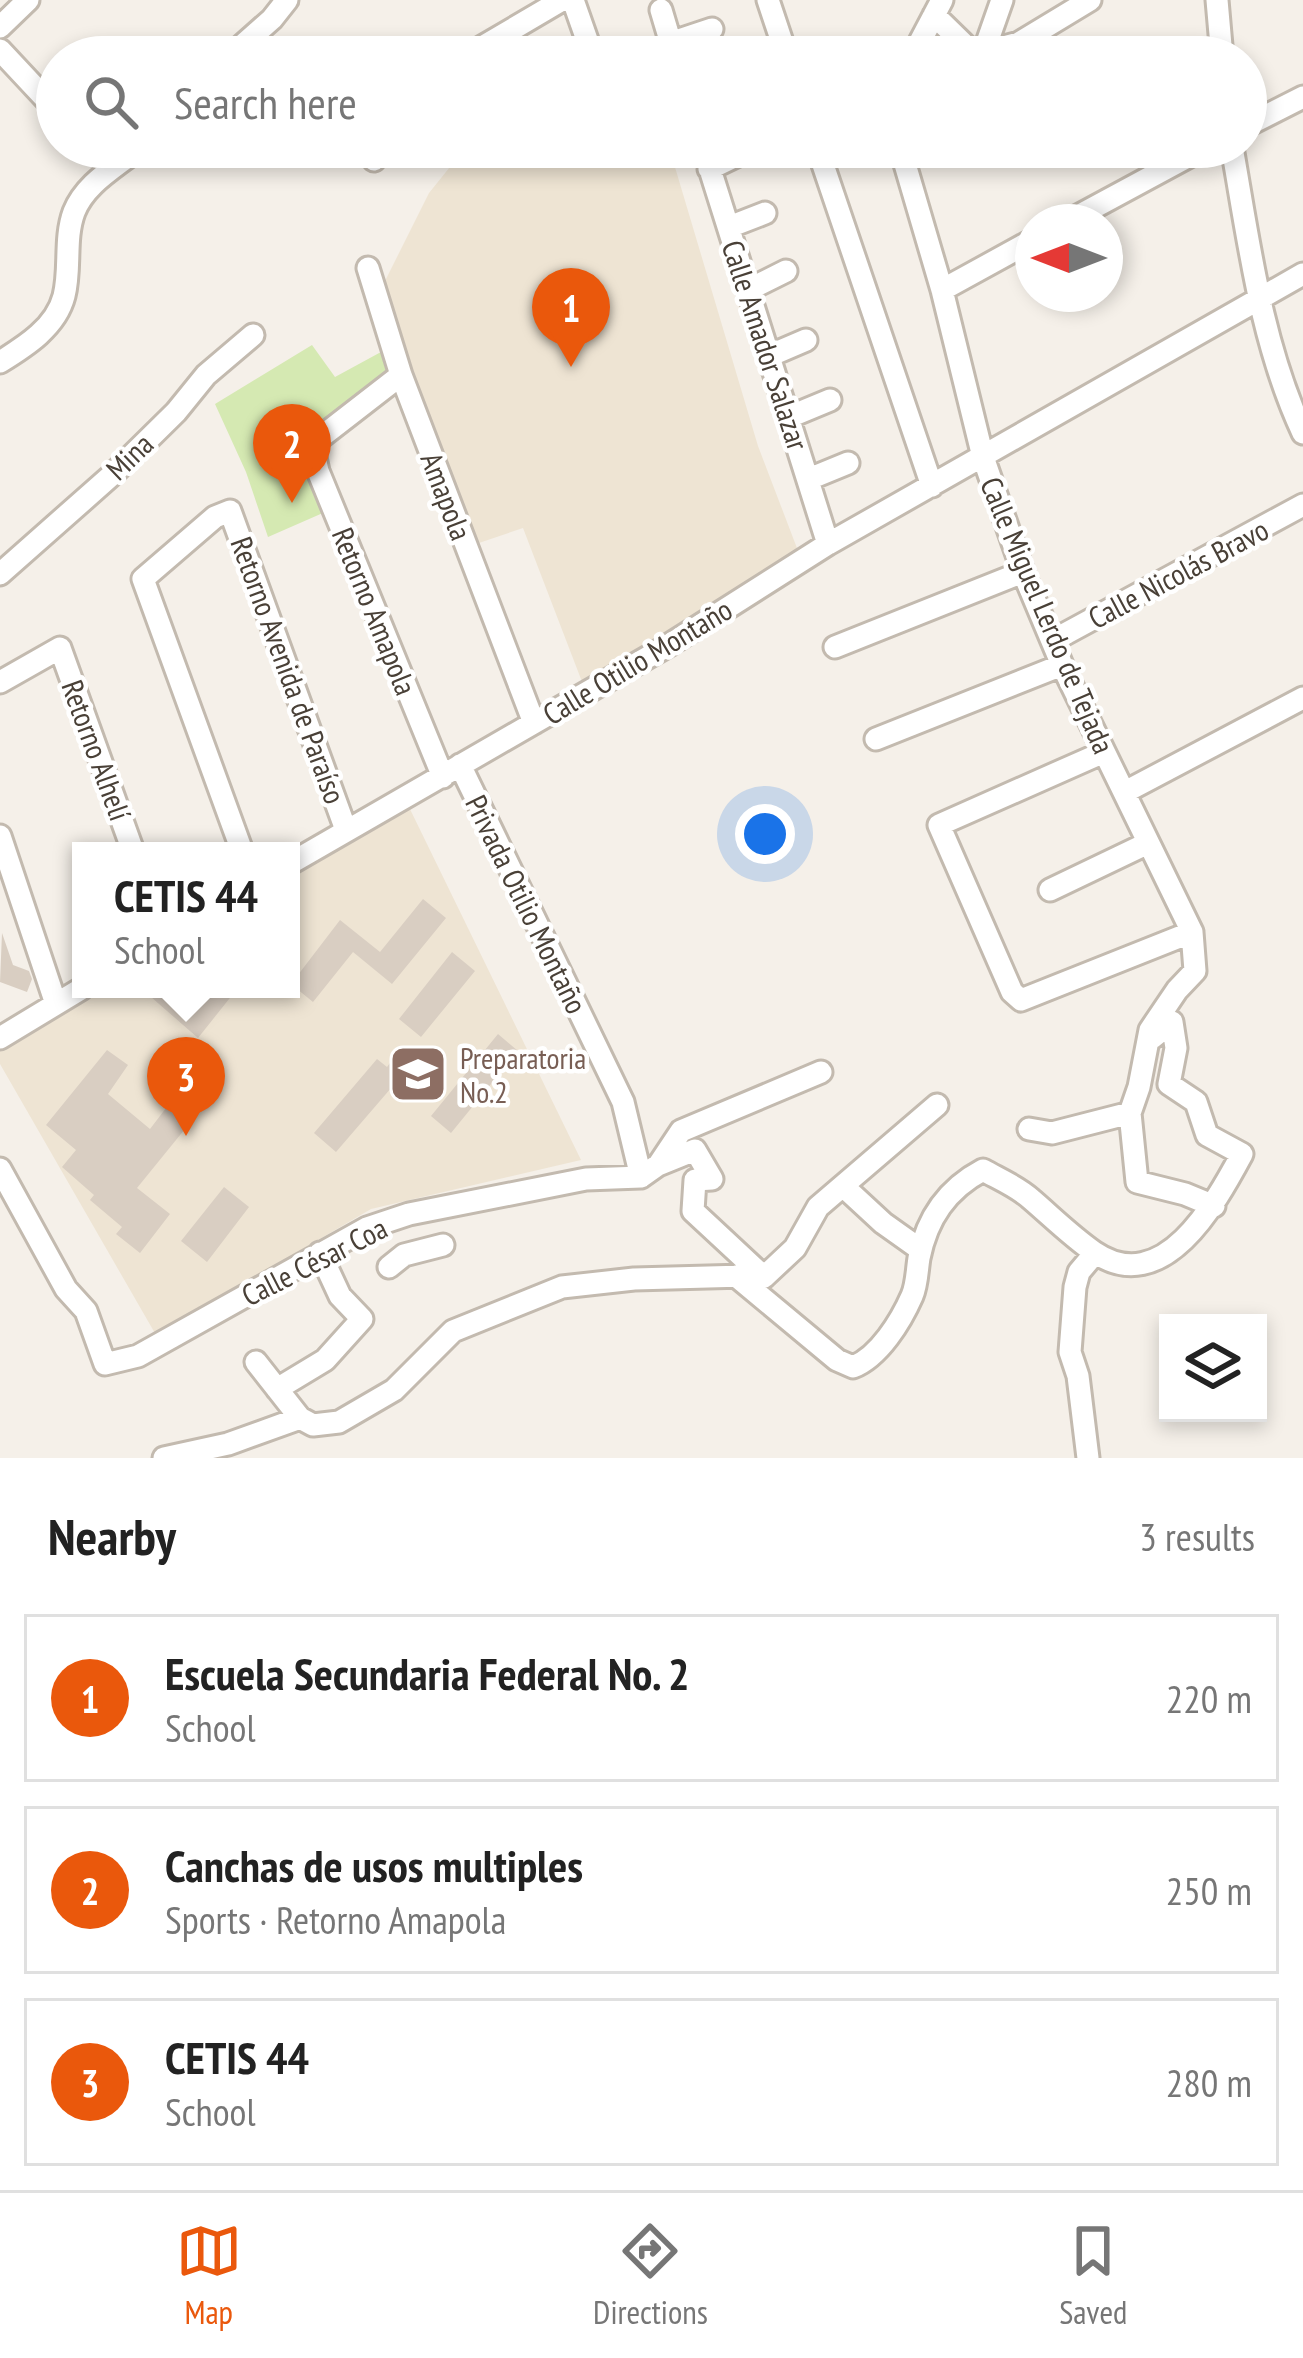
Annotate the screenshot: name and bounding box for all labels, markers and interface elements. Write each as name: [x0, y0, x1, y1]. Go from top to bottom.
search box: [36, 36, 1267, 168]
icon: search: [78, 69, 144, 135]
text: Search here: [174, 73, 357, 131]
north arrow: [1015, 204, 1123, 312]
street label: Calle Amador Salazar: [714, 235, 819, 456]
pin: 1: [532, 268, 610, 367]
pin: 2: [253, 404, 331, 503]
street label: Mina: [97, 424, 161, 488]
street label: Amapola: [413, 447, 481, 545]
street label: Calle Miguel Lerdo de Tejada: [972, 471, 1124, 759]
street label: Calle Nicolás Bravo: [1081, 509, 1275, 637]
street label: Retorno Amapola: [324, 522, 426, 700]
street label: Retorno Avenida de Paraíso: [223, 531, 355, 809]
street label: Calle Otilio Montaño: [535, 589, 739, 733]
street label: Retorno Alhelí: [54, 674, 141, 826]
street label: Privada Otilio Montaño: [457, 788, 597, 1020]
your location: [735, 804, 795, 864]
popup: [72, 842, 300, 998]
text: CETIS 44: [114, 866, 258, 924]
text: School: [114, 924, 205, 975]
pin: 3: [147, 1037, 225, 1136]
place label: Preparatoria No.2: [460, 1038, 586, 1111]
school or university icon: Preparatoria No.2: [387, 1043, 449, 1105]
street label: Calle César Coa: [235, 1208, 393, 1314]
map controls: [1159, 1314, 1267, 1422]
button: layers: [1159, 1314, 1267, 1422]
text: Nearby: [48, 1503, 176, 1569]
text: 3 results: [1139, 1511, 1255, 1562]
text: Escuela Secundaria Federal No. 2: [165, 1644, 689, 1702]
text: 1: [81, 1673, 99, 1724]
text: 220 m: [1166, 1673, 1252, 1724]
text: School: [165, 1702, 256, 1753]
text: Canchas de usos multiples: [165, 1836, 583, 1894]
text: 2: [81, 1865, 99, 1916]
text: 250 m: [1166, 1865, 1252, 1916]
text: Sports · Retorno Amapola: [165, 1894, 506, 1945]
text: CETIS 44: [165, 2028, 309, 2086]
text: 3: [81, 2057, 99, 2108]
text: 280 m: [1166, 2057, 1252, 2108]
text: School: [165, 2086, 256, 2137]
tab: Map: [176, 2218, 242, 2333]
tab: Directions: [593, 2218, 708, 2333]
tab: Saved: [1059, 2218, 1127, 2333]

